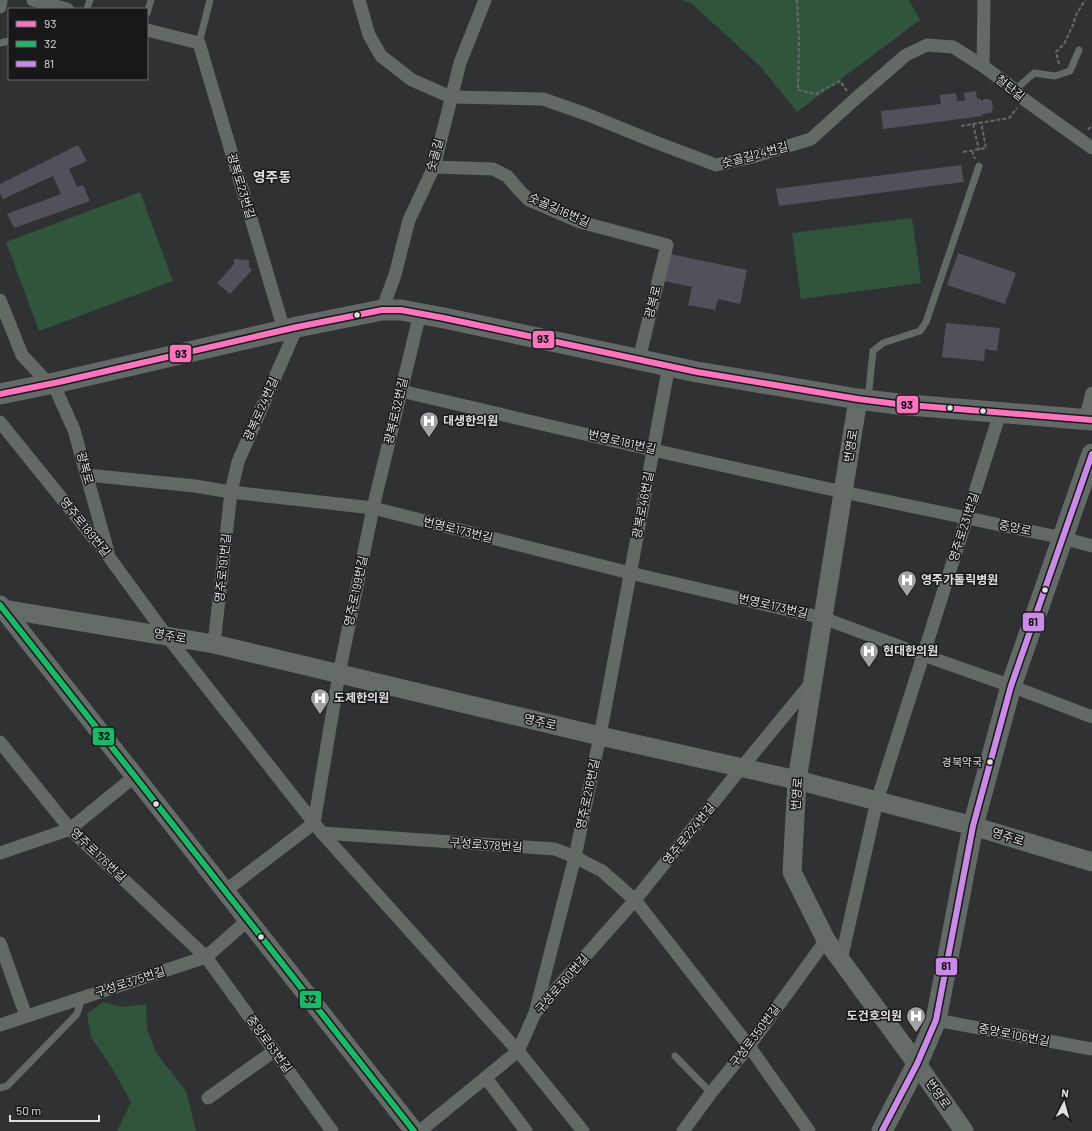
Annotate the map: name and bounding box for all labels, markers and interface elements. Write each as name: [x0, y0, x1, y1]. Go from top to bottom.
legend: [8, 8, 148, 80]
text: 93: [44, 16, 56, 30]
text: 32: [44, 36, 57, 50]
text: 81: [44, 56, 54, 70]
street label: 철탄길: [993, 71, 1028, 103]
street label: 숫골길: [423, 137, 445, 173]
street label: 숫골길24번길: [720, 138, 790, 170]
street label: 광복로23번길: [225, 151, 259, 220]
district label: 영주동: [253, 168, 291, 185]
street label: 숫골길16번길: [527, 189, 592, 229]
street label: 광복로: [641, 284, 663, 320]
unlabelled marker: [352, 310, 362, 320]
line badge: 93: [532, 330, 555, 349]
text: 93: [537, 332, 549, 345]
line badge: 93: [169, 344, 192, 363]
text: 93: [175, 347, 187, 360]
street label: 광복로24번길: [240, 375, 280, 443]
street label: 광복로32번길: [381, 376, 409, 445]
line badge: 93: [896, 395, 919, 414]
text: 93: [901, 398, 913, 411]
unlabelled marker: [945, 403, 955, 413]
unlabelled marker: [978, 406, 988, 416]
hospital icon: 대생한의원: [418, 410, 440, 438]
place label: 대생한의원: [443, 413, 498, 427]
street label: 번영로181번길: [587, 426, 658, 456]
street label: 번영로: [841, 428, 860, 463]
street label: 광복로: [75, 450, 97, 486]
street label: 광복로46번길: [629, 470, 655, 540]
street label: 영주로231번길: [945, 490, 981, 563]
street label: 영주로189번길: [58, 494, 114, 559]
street label: 번영로173번길: [422, 514, 495, 544]
street label: 중앙로: [998, 517, 1033, 537]
street label: 영주로191번길: [211, 533, 233, 603]
street label: 영주로199번길: [341, 554, 369, 627]
hospital icon: 영주가톨릭병원: [896, 569, 918, 597]
place label: 영주가톨릭병원: [921, 572, 998, 586]
unlabelled marker: [1040, 585, 1050, 595]
street label: 번영로173번길: [737, 590, 810, 620]
line badge: 81: [1022, 612, 1045, 632]
text: 81: [1028, 615, 1038, 628]
street label: 영주로: [153, 625, 188, 645]
hospital icon: 현대한의원: [858, 640, 880, 668]
place label: 현대한의원: [883, 643, 938, 657]
hospital icon: 도제한의원: [309, 687, 331, 715]
place label: 도제한의원: [334, 690, 389, 704]
street label: 영주로: [523, 710, 558, 732]
line badge: 32: [92, 727, 115, 746]
text: 32: [98, 729, 110, 742]
place label: 경북약국: [942, 755, 982, 768]
street label: 영주로216번길: [573, 757, 601, 830]
marker: 경북약국: [985, 757, 995, 767]
street label: 번영로: [788, 777, 804, 811]
unlabelled marker: [151, 799, 161, 809]
street label: 영주로224번길: [659, 800, 717, 867]
street label: 영주로176번길: [68, 824, 129, 884]
street label: 영주로: [990, 825, 1026, 848]
street label: 구성로378번길: [449, 834, 523, 854]
unlabelled marker: [256, 932, 266, 942]
street label: 구성로360번길: [532, 951, 591, 1016]
line badge: 81: [935, 957, 958, 976]
text: 81: [941, 959, 951, 972]
street label: 구성로375번길: [93, 963, 167, 999]
line badge: 32: [299, 990, 322, 1009]
text: 32: [304, 992, 316, 1005]
street label: 구성로350번길: [726, 1001, 782, 1069]
hospital icon: 도건호의원: [905, 1005, 927, 1033]
place label: 도건호의원: [847, 1008, 902, 1022]
street label: 중앙로63번길: [244, 1012, 295, 1075]
street label: 중앙로106번길: [977, 1020, 1051, 1048]
street label: 번영로: [924, 1076, 954, 1111]
north arrow: [1044, 1083, 1084, 1123]
text: N: [1061, 1086, 1069, 1099]
scale bar: [10, 1097, 99, 1123]
text: 50 m: [16, 1103, 41, 1117]

